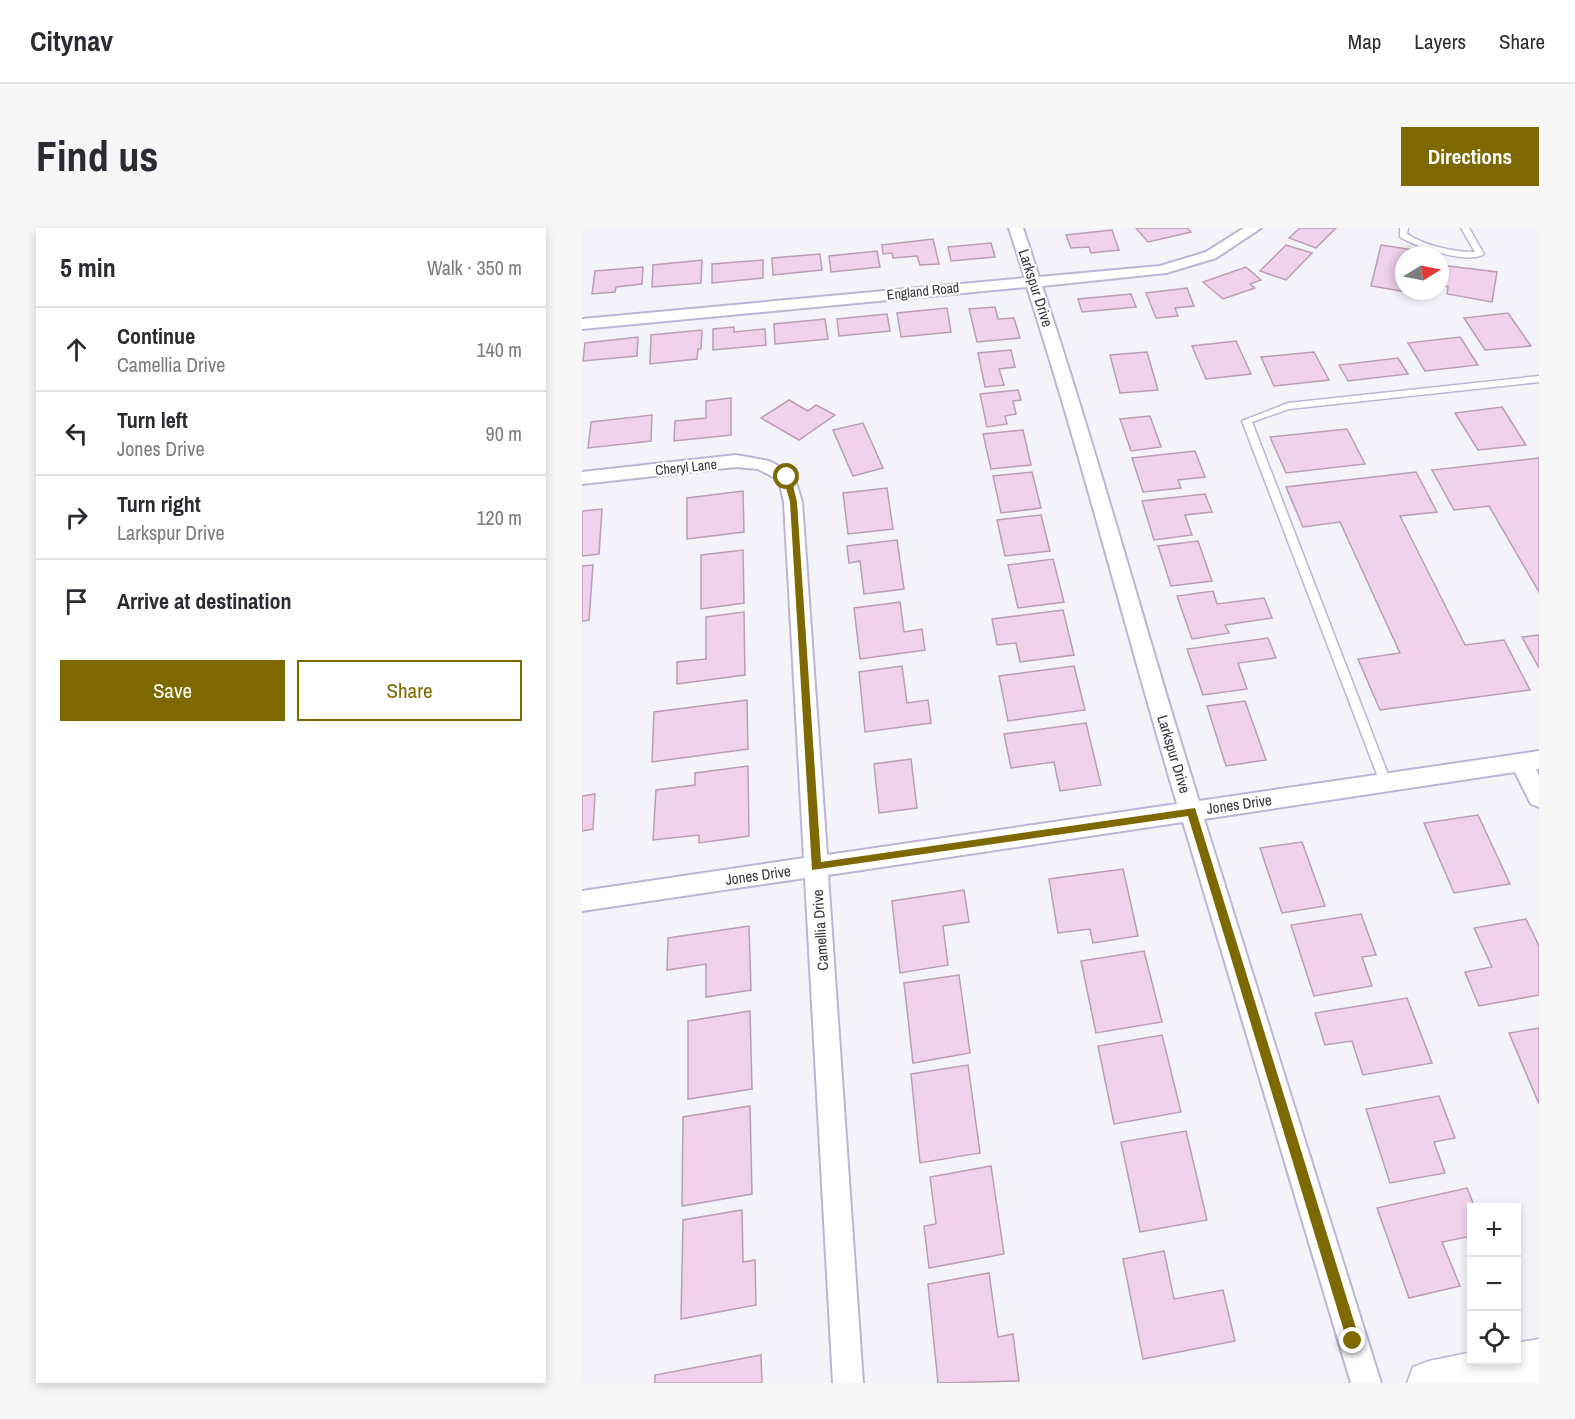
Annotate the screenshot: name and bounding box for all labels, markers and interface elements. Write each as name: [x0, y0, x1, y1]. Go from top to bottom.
text: Citynav: [30, 22, 113, 60]
text: Map: [1348, 27, 1381, 56]
text: Layers: [1414, 27, 1466, 56]
text: Share: [1499, 27, 1545, 56]
button: Directions: [1401, 127, 1539, 186]
text: Find us: [36, 128, 158, 184]
street label: Larkspur Drive: [1014, 246, 1058, 330]
north arrow: [1395, 246, 1449, 300]
text: 5 min: [60, 250, 116, 285]
text: Walk · 350 m: [427, 254, 522, 281]
street label: England Road: [886, 278, 960, 304]
text: Continue: [117, 321, 195, 351]
icon: ahead: [60, 333, 93, 366]
text: 140 m: [476, 336, 522, 363]
text: Camellia Drive: [117, 351, 225, 378]
text: Turn left: [117, 405, 188, 435]
icon: left: [60, 417, 93, 450]
text: 90 m: [486, 420, 522, 447]
text: Jones Drive: [117, 435, 205, 462]
street label: Cheryl Lane: [654, 455, 718, 479]
route start: [773, 463, 799, 489]
text: Turn right: [117, 489, 201, 519]
icon: right: [60, 501, 93, 534]
text: 120 m: [476, 504, 522, 531]
text: Larkspur Drive: [117, 519, 225, 546]
icon: arrive: [60, 585, 93, 618]
text: Arrive at destination: [117, 586, 291, 616]
button: Save: [60, 660, 285, 721]
button: Share: [297, 660, 522, 721]
street label: Larkspur Drive: [1152, 712, 1196, 796]
street label: Jones Drive: [1205, 789, 1273, 819]
street label: Jones Drive: [724, 860, 792, 890]
street label: Camellia Drive: [807, 889, 833, 971]
map controls: [1467, 1203, 1521, 1365]
button: +: [1467, 1203, 1521, 1257]
button: −: [1467, 1257, 1521, 1311]
button: locate: [1467, 1311, 1521, 1365]
route end: [1339, 1327, 1365, 1353]

